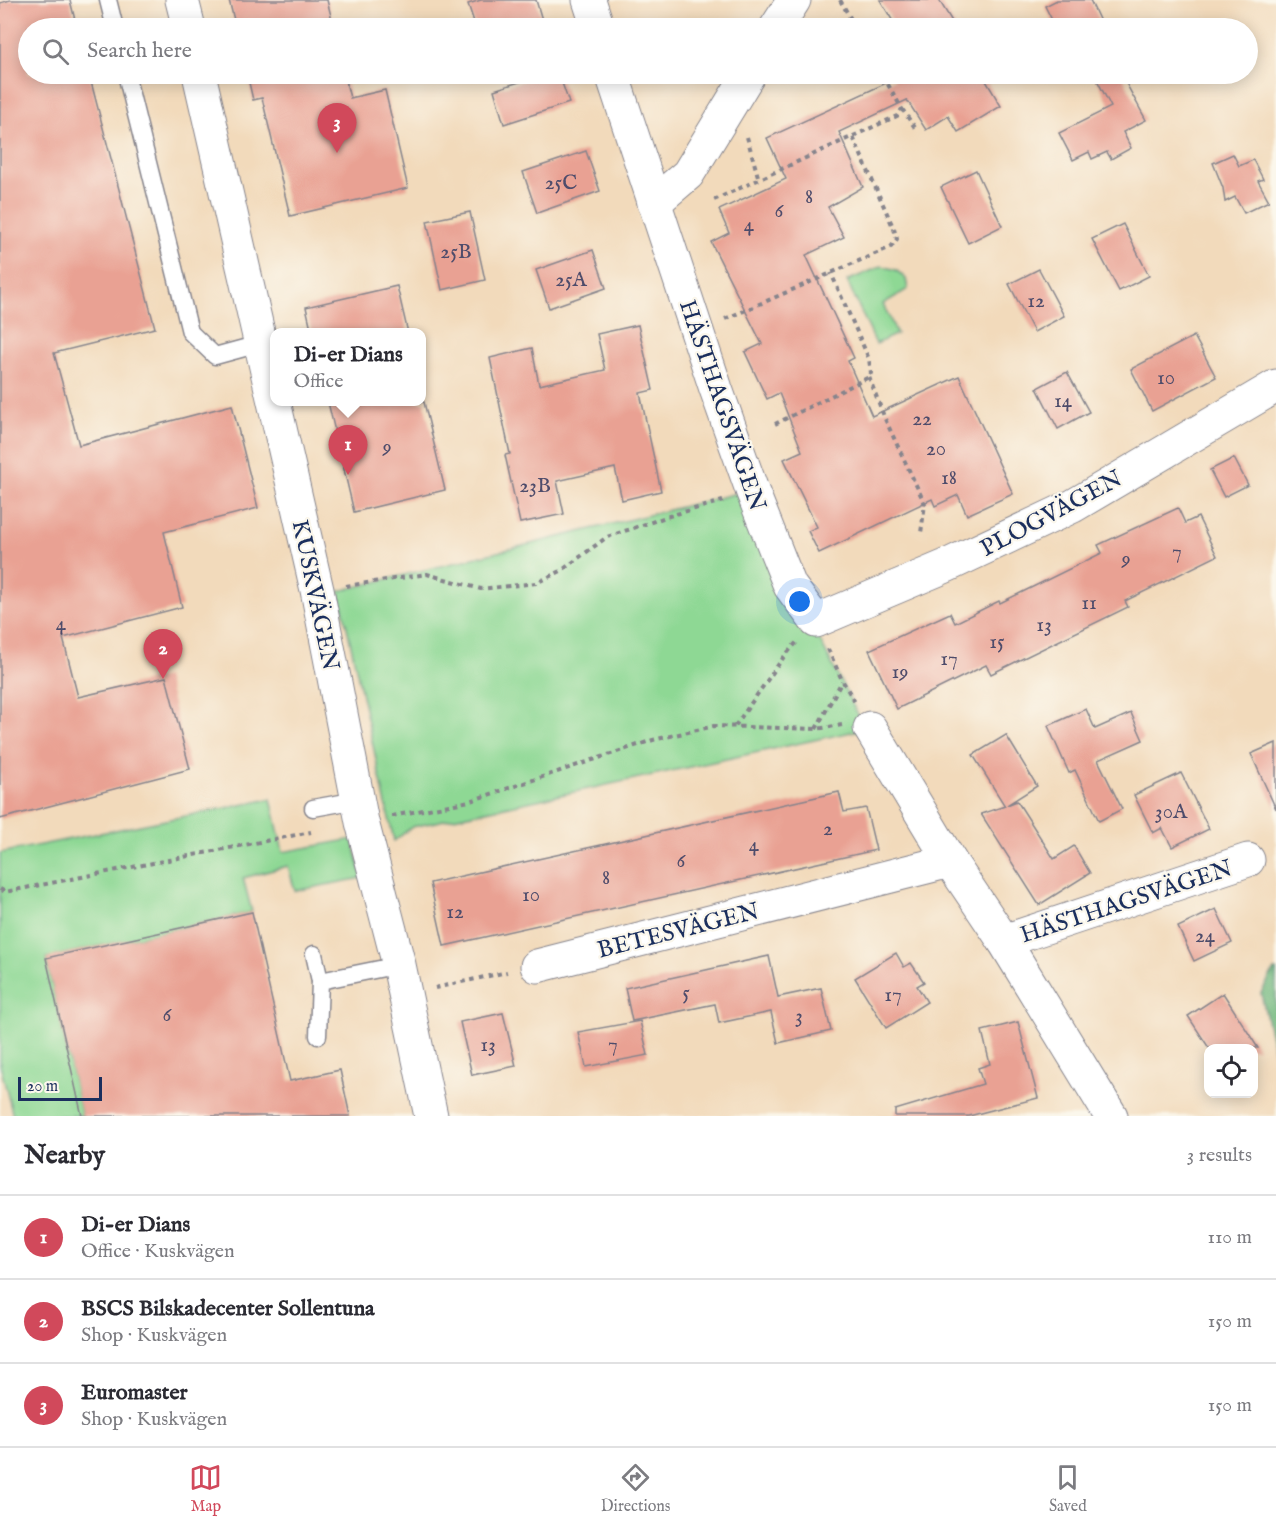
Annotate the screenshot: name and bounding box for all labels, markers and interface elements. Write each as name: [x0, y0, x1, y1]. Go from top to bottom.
search box: [18, 18, 1258, 84]
icon: search: [39, 35, 72, 68]
text: Search here: [87, 37, 192, 65]
pin: 3: [318, 104, 356, 153]
house number: 25C: [545, 170, 577, 197]
house number: 8: [805, 184, 813, 211]
house number: 6: [775, 198, 785, 225]
house number: 4: [744, 212, 755, 239]
house number: 25B: [440, 239, 472, 266]
house number: 25A: [555, 267, 588, 294]
house number: 12: [1027, 288, 1045, 315]
street label: HÄSTHAGSVÄGEN: [671, 296, 772, 515]
popup: [270, 328, 426, 406]
text: Di-er Dians: [293, 341, 403, 369]
house number: 10: [1157, 365, 1175, 392]
text: Office: [293, 369, 343, 394]
house number: 14: [1054, 388, 1073, 415]
house number: 22: [912, 406, 932, 433]
pin: 1: [328, 426, 368, 475]
house number: 9: [381, 434, 392, 461]
house number: 20: [926, 436, 946, 463]
street label: PLOGVÄGEN: [975, 464, 1128, 565]
house number: 18: [941, 465, 957, 492]
house number: 23B: [519, 473, 551, 500]
street label: KUSKVÄGEN: [283, 517, 346, 674]
house number: 7: [1172, 539, 1182, 566]
house number: 9: [1120, 546, 1131, 573]
your location: [785, 587, 814, 616]
house number: 11: [1081, 590, 1097, 617]
house number: 4: [56, 611, 67, 638]
house number: 13: [1036, 612, 1052, 639]
house number: 15: [989, 629, 1005, 656]
pin: 2: [144, 630, 182, 679]
house number: 17: [940, 646, 958, 673]
house number: 19: [892, 659, 909, 686]
house number: 30A: [1155, 799, 1188, 826]
house number: 2: [823, 816, 833, 843]
house number: 4: [749, 832, 760, 859]
house number: 6: [677, 848, 687, 875]
street label: HÄSTHAGSVÄGEN: [1016, 853, 1237, 951]
house number: 8: [602, 865, 610, 892]
house number: 10: [522, 882, 540, 909]
street label: BETESVÄGEN: [594, 896, 763, 967]
house number: 12: [446, 899, 464, 926]
house number: 24: [1195, 923, 1216, 950]
house number: 5: [682, 980, 690, 1007]
house number: 17: [884, 982, 902, 1009]
house number: 6: [163, 1002, 173, 1029]
house number: 3: [795, 1003, 803, 1030]
house number: 13: [480, 1032, 496, 1059]
house number: 7: [608, 1032, 618, 1059]
map controls: [1204, 1044, 1258, 1098]
button: locate: [1204, 1044, 1258, 1098]
scale bar: [18, 1074, 102, 1102]
text: 20 m: [27, 1077, 58, 1097]
text: Nearby: [24, 1139, 105, 1172]
text: 3 results: [1187, 1143, 1252, 1168]
text: Di-er Dians: [81, 1211, 190, 1239]
text: 1: [40, 1225, 47, 1250]
text: 110 m: [1208, 1225, 1252, 1250]
text: Office · Kuskvägen: [81, 1239, 235, 1264]
text: BSCS Bilskadecenter Sollentuna: [81, 1295, 375, 1323]
text: 2: [39, 1309, 48, 1334]
text: 150 m: [1208, 1309, 1252, 1334]
text: Shop · Kuskvägen: [81, 1323, 227, 1348]
text: Euromaster: [81, 1379, 188, 1407]
text: 3: [40, 1393, 47, 1418]
text: 150 m: [1208, 1393, 1252, 1418]
text: Shop · Kuskvägen: [81, 1407, 227, 1432]
tab: Map: [189, 1461, 222, 1517]
tab: Directions: [601, 1461, 670, 1517]
tab: Saved: [1049, 1461, 1087, 1517]

